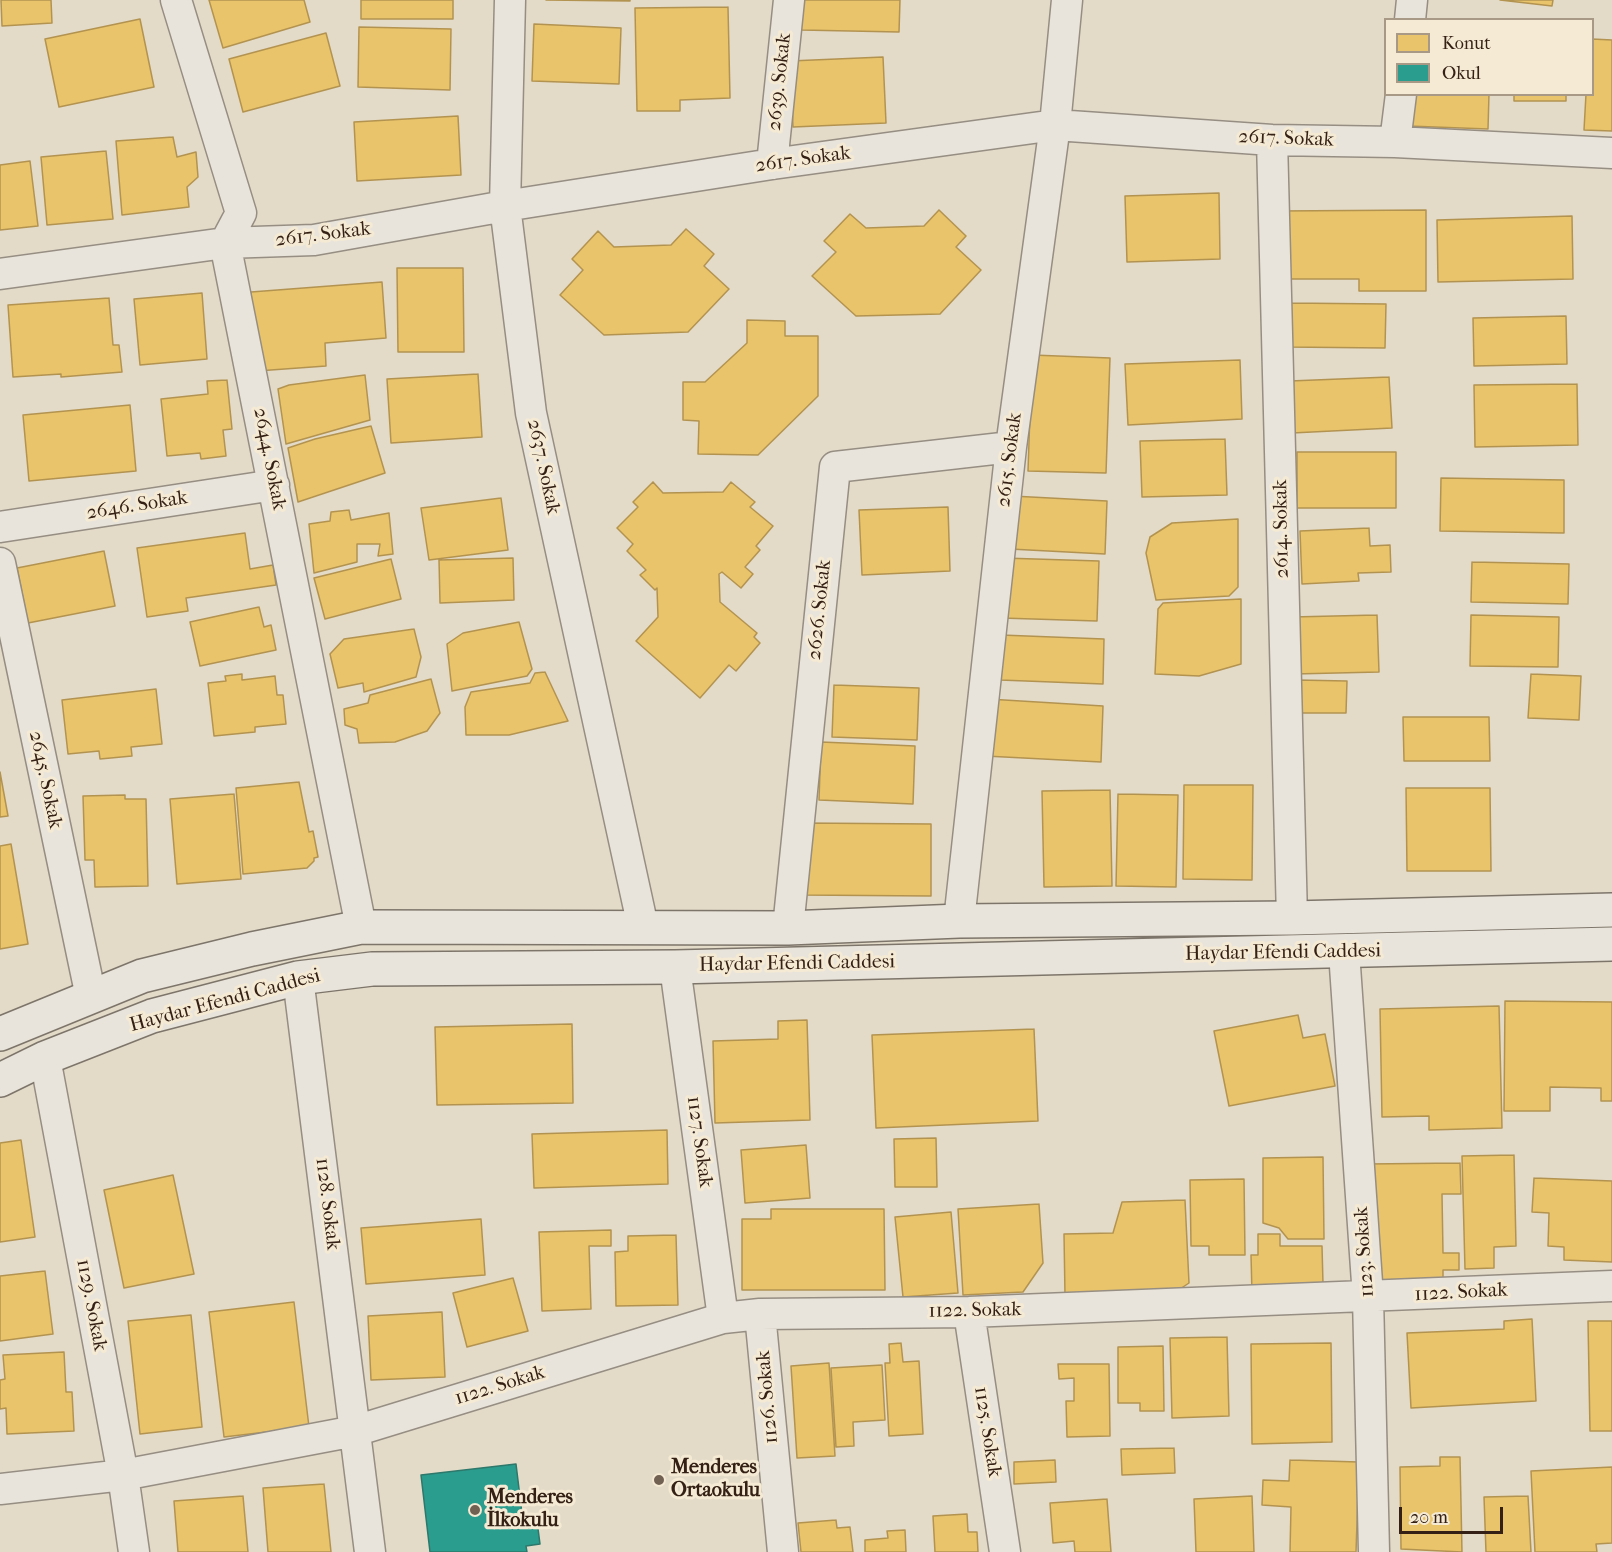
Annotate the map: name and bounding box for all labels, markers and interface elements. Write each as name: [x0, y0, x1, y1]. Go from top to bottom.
legend: [1384, 18, 1594, 96]
street label: 2639. Sokak: [763, 32, 797, 132]
text: Konut: [1442, 33, 1491, 54]
text: Okul: [1442, 63, 1481, 84]
street label: 2617. Sokak: [1238, 125, 1334, 153]
street label: 2617. Sokak: [754, 141, 852, 179]
street label: 2617. Sokak: [274, 217, 372, 253]
street label: 2644. Sokak: [247, 406, 291, 512]
street label: 2615. Sokak: [992, 411, 1028, 509]
street label: 2637. Sokak: [521, 417, 565, 517]
street label: 2614. Sokak: [1269, 479, 1295, 579]
street label: 2646. Sokak: [85, 486, 189, 526]
street label: 2626. Sokak: [803, 559, 837, 661]
street label: 2645. Sokak: [23, 729, 67, 831]
street label: Haydar Efendi Caddesi: [1185, 939, 1381, 967]
street label: Haydar Efendi Caddesi: [699, 950, 895, 978]
street label: Haydar Efendi Caddesi: [127, 964, 323, 1038]
street label: 1127. Sokak: [681, 1095, 717, 1189]
street label: 1128. Sokak: [309, 1156, 345, 1252]
street label: 1123. Sokak: [1350, 1206, 1380, 1298]
street label: 1129. Sokak: [70, 1257, 112, 1353]
street label: 1122. Sokak: [1414, 1279, 1508, 1307]
street label: 1122. Sokak: [928, 1298, 1022, 1324]
street label: 1126. Sokak: [752, 1349, 784, 1445]
street label: 1122. Sokak: [452, 1361, 548, 1411]
street label: 1125. Sokak: [968, 1385, 1006, 1479]
place label: Menderes Ortaokulu: [671, 1456, 760, 1503]
marker: Menderes Ortaokulu: [652, 1473, 666, 1487]
place label: Menderes İlkokulu: [487, 1486, 573, 1533]
scale bar: [1402, 1495, 1506, 1533]
marker: Menderes İlkokulu: [468, 1503, 482, 1517]
text: 20 m: [1410, 1507, 1448, 1528]

